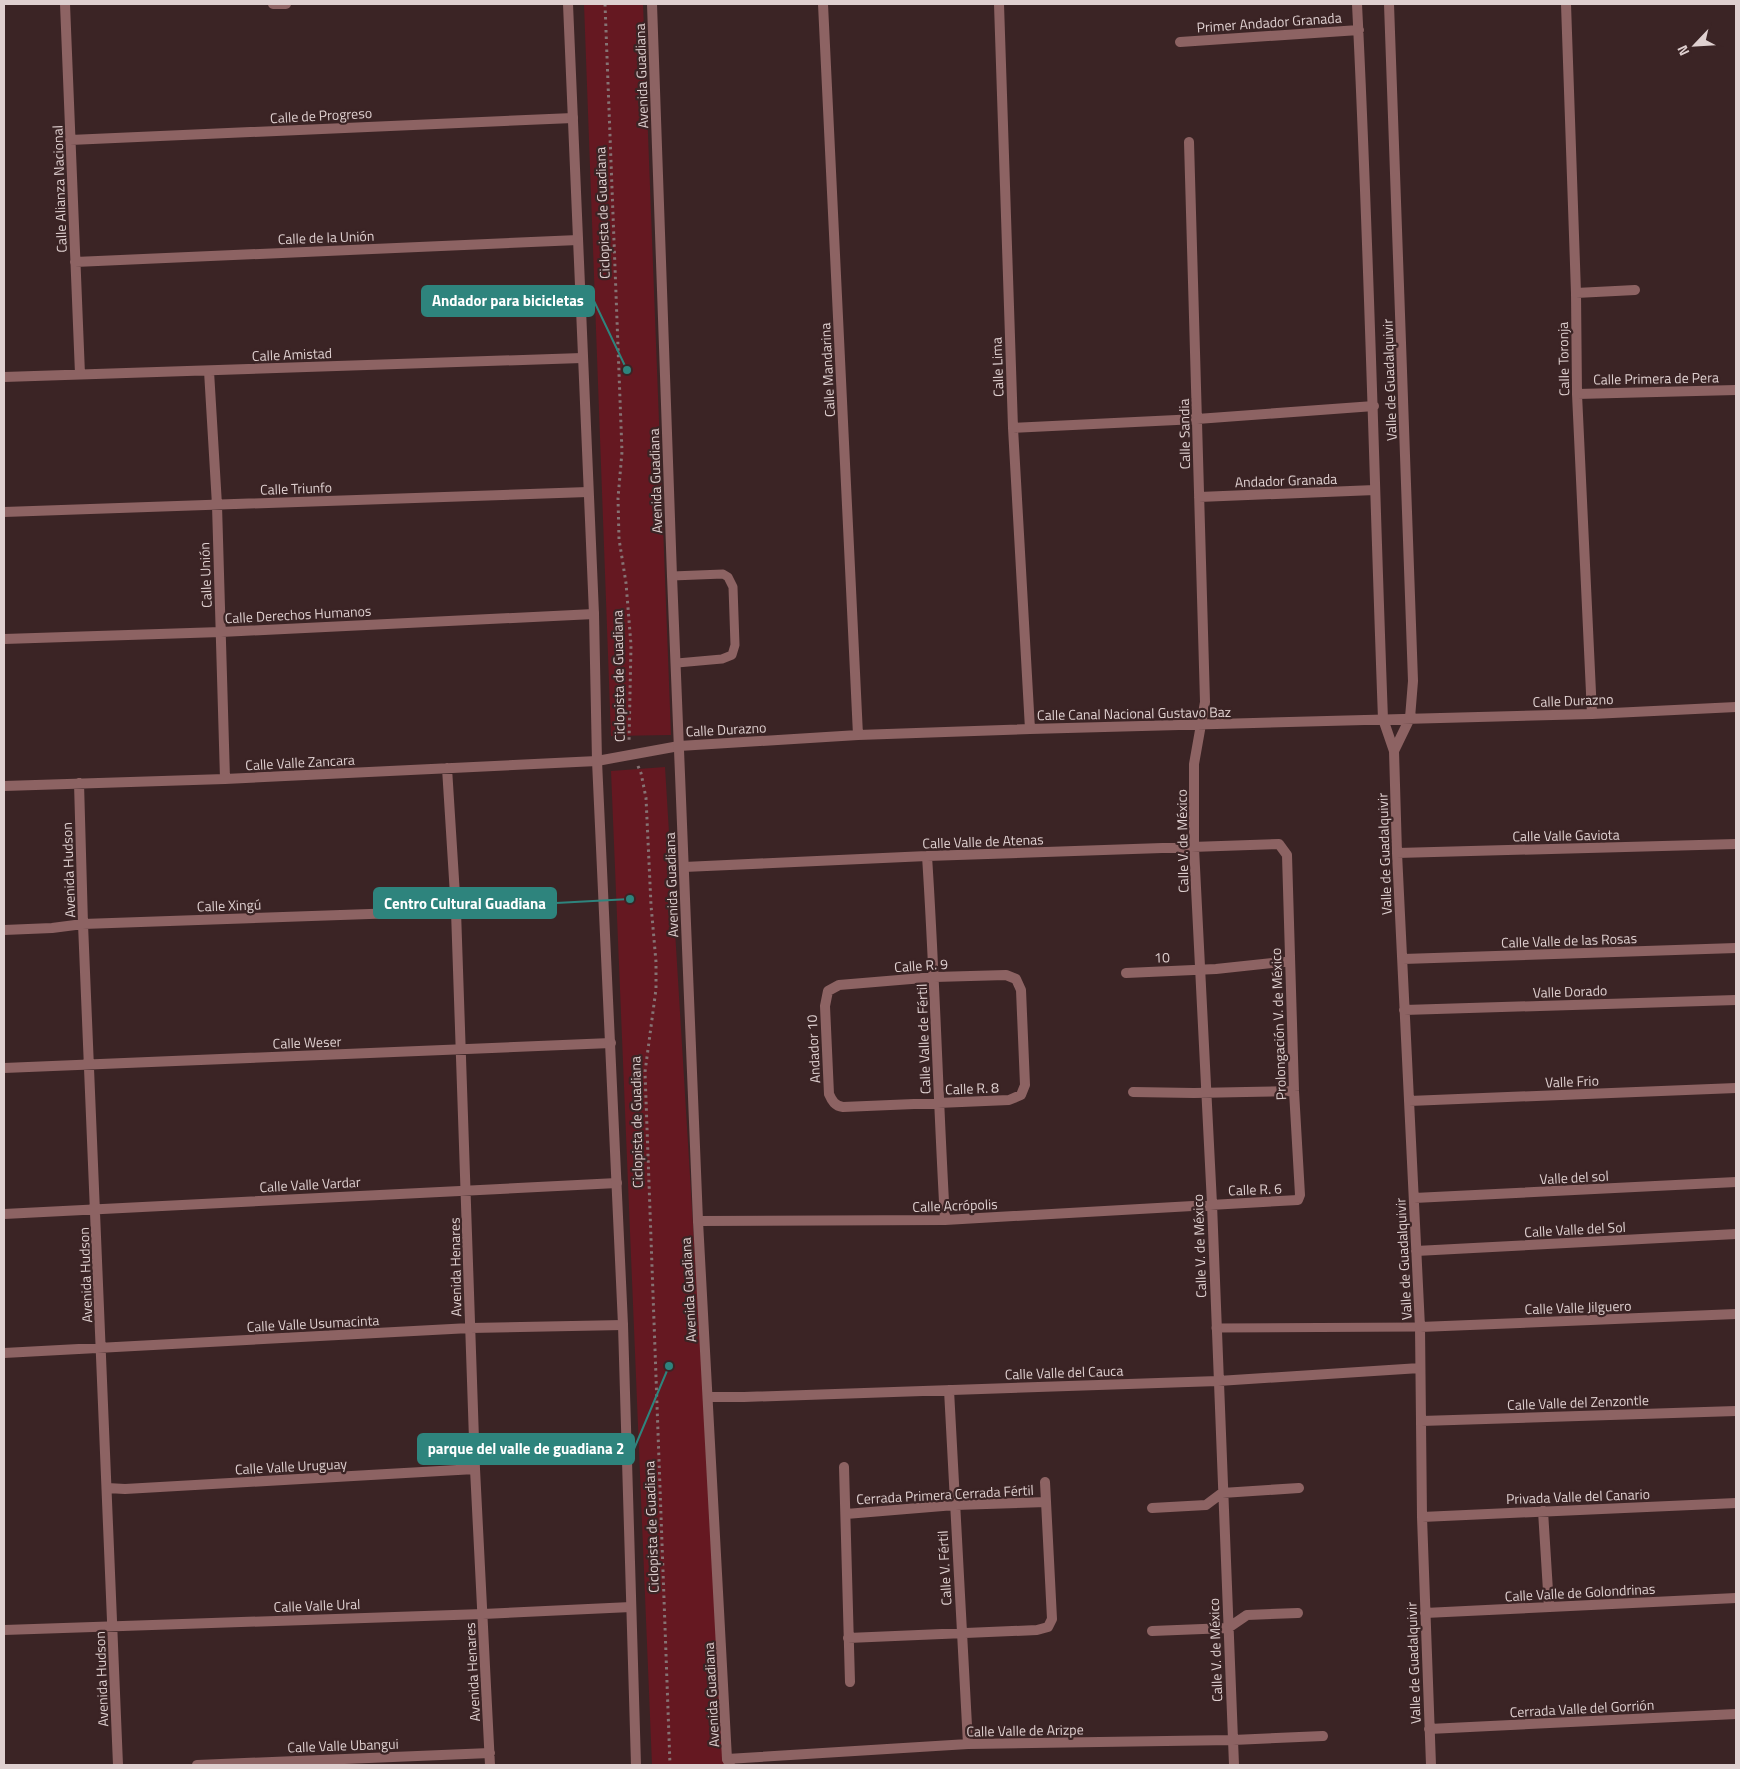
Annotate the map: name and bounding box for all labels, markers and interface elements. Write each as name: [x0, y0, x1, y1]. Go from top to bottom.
street label: Primer Andador Granada: [1196, 6, 1342, 38]
north arrow: [1670, 20, 1720, 70]
street label: Avenida Guadiana: [629, 23, 653, 129]
text: N: [1671, 42, 1694, 60]
street label: Calle de Progreso: [269, 102, 373, 128]
street label: Calle Alianza Nacional: [46, 125, 72, 253]
street label: Ciclopista de Guadiana: [589, 147, 615, 279]
street label: Calle de la Unión: [277, 225, 375, 249]
callout: Andador para bicicletas: [422, 286, 594, 316]
text: Andador para bicicletas: [432, 289, 584, 312]
street label: Valle de Guadalquivir: [1376, 318, 1402, 441]
street label: Calle Mandarina: [814, 322, 840, 418]
street label: Calle Toronja: [1552, 322, 1574, 396]
street label: Calle Lima: [985, 337, 1009, 397]
street label: Calle Amistad: [252, 342, 332, 366]
street label: Calle Primera de Pera: [1593, 366, 1719, 390]
street label: Calle Sandia: [1173, 398, 1195, 470]
street label: Avenida Guadiana: [643, 428, 667, 534]
street label: Andador Granada: [1234, 468, 1338, 492]
street label: Calle Triunfo: [260, 476, 332, 500]
street label: Calle Unión: [193, 542, 217, 608]
street label: Calle Derechos Humanos: [224, 600, 372, 628]
street label: Ciclopista de Guadiana: [606, 610, 630, 742]
street label: Calle Durazno: [1532, 688, 1614, 712]
street label: Calle Canal Nacional Gustavo Baz: [1037, 701, 1231, 725]
street label: Calle Durazno: [685, 716, 767, 742]
street label: Calle Valle Zancara: [245, 749, 355, 775]
street label: Calle V. de México: [1171, 789, 1193, 893]
street label: Valle de Guadalquivir: [1371, 792, 1397, 915]
street label: Avenida Hudson: [56, 822, 80, 918]
street label: Calle Valle Gaviota: [1512, 824, 1620, 846]
street label: Calle Valle de Atenas: [922, 828, 1044, 854]
street label: Avenida Guadiana: [659, 832, 683, 938]
callout: Centro Cultural Guadiana: [374, 888, 556, 918]
text: Centro Cultural Guadiana: [384, 892, 546, 915]
street label: Calle Xingú: [197, 893, 261, 917]
street label: Calle Valle de las Rosas: [1501, 927, 1637, 953]
street label: 10: [1154, 946, 1170, 968]
street label: Prolongación V. de México: [1265, 947, 1291, 1101]
street label: Calle R. 9: [893, 953, 949, 977]
street label: Valle Dorado: [1532, 979, 1608, 1003]
street label: Calle Valle de Fértil: [911, 983, 935, 1095]
street label: Andador 10: [801, 1014, 825, 1084]
street label: Calle Weser: [272, 1030, 342, 1054]
street label: Ciclopista de Guadiana: [624, 1056, 648, 1188]
street label: Valle Frio: [1545, 1070, 1599, 1092]
street label: Calle R. 8: [945, 1077, 999, 1099]
street label: Valle del sol: [1539, 1165, 1609, 1189]
street label: Calle Valle Vardar: [259, 1171, 361, 1197]
street label: Calle R. 6: [1228, 1178, 1282, 1200]
street label: Calle Acrópolis: [912, 1193, 998, 1217]
street label: Calle V. de México: [1187, 1194, 1211, 1298]
street label: Valle de Guadalquivir: [1389, 1197, 1417, 1321]
street label: Calle Valle del Sol: [1524, 1216, 1626, 1242]
street label: Avenida Henares: [444, 1217, 466, 1317]
street label: Avenida Hudson: [73, 1227, 97, 1323]
street label: Avenida Guadiana: [675, 1237, 701, 1343]
street label: Calle Valle Jilguero: [1524, 1295, 1632, 1319]
street label: Calle Valle Usumacinta: [246, 1309, 380, 1337]
street label: Calle Valle del Cauca: [1004, 1359, 1124, 1385]
street label: Calle Valle del Zenzontle: [1507, 1389, 1649, 1415]
callout: parque del valle de guadiana 2: [418, 1434, 634, 1464]
text: parque del valle de guadiana 2: [428, 1437, 624, 1460]
street label: Calle Valle Uruguay: [234, 1453, 348, 1479]
street label: Ciclopista de Guadiana: [638, 1461, 664, 1593]
street label: Cerrada Primera Cerrada Fértil: [856, 1479, 1034, 1509]
street label: Privada Valle del Canario: [1506, 1483, 1650, 1509]
street label: Calle V. Fértil: [932, 1530, 956, 1606]
street label: Calle Valle de Golondrinas: [1504, 1578, 1656, 1606]
street label: Calle Valle Ural: [273, 1593, 361, 1617]
street label: Calle V. de México: [1203, 1598, 1227, 1702]
street label: Valle de Guadalquivir: [1400, 1601, 1426, 1724]
street label: Avenida Henares: [459, 1622, 485, 1722]
street label: Avenida Hudson: [89, 1631, 113, 1727]
street label: Avenida Guadiana: [698, 1642, 724, 1748]
street label: Cerrada Valle del Gorrión: [1509, 1694, 1655, 1722]
street label: Calle Valle de Arizpe: [966, 1718, 1084, 1742]
street label: Calle Valle Ubangui: [287, 1733, 399, 1757]

